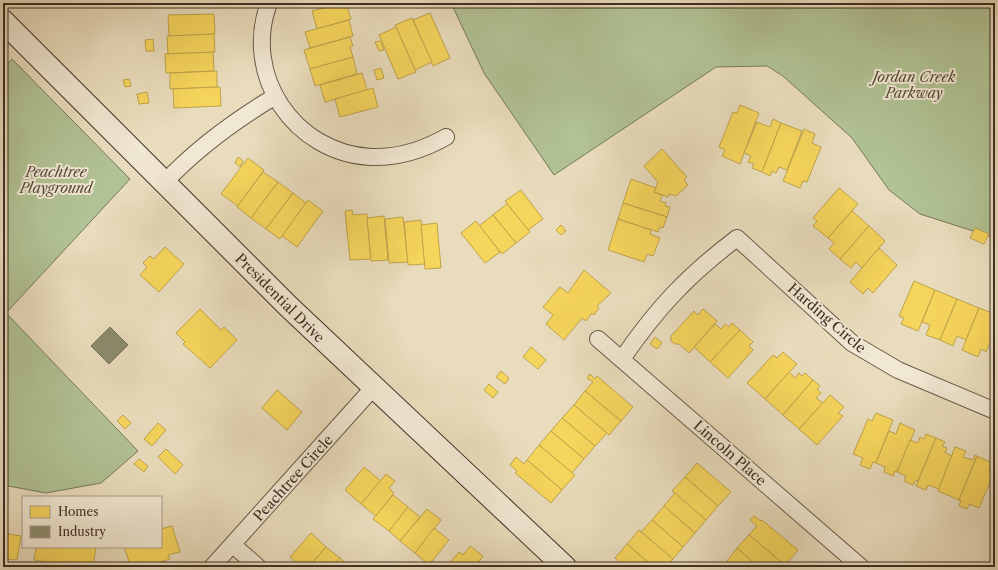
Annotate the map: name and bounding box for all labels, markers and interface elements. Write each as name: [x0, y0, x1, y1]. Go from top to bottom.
park label: Jordan Creek Parkway: [869, 68, 956, 102]
park label: Peachtree Playground: [19, 163, 94, 197]
street label: Presidential Drive: [232, 250, 329, 347]
street label: Harding Circle: [784, 279, 870, 357]
street label: Lincoln Place: [690, 416, 770, 490]
street label: Peachtree Circle: [249, 431, 337, 525]
legend: [22, 496, 162, 548]
text: Homes: [58, 504, 98, 519]
text: Industry: [58, 524, 106, 539]

